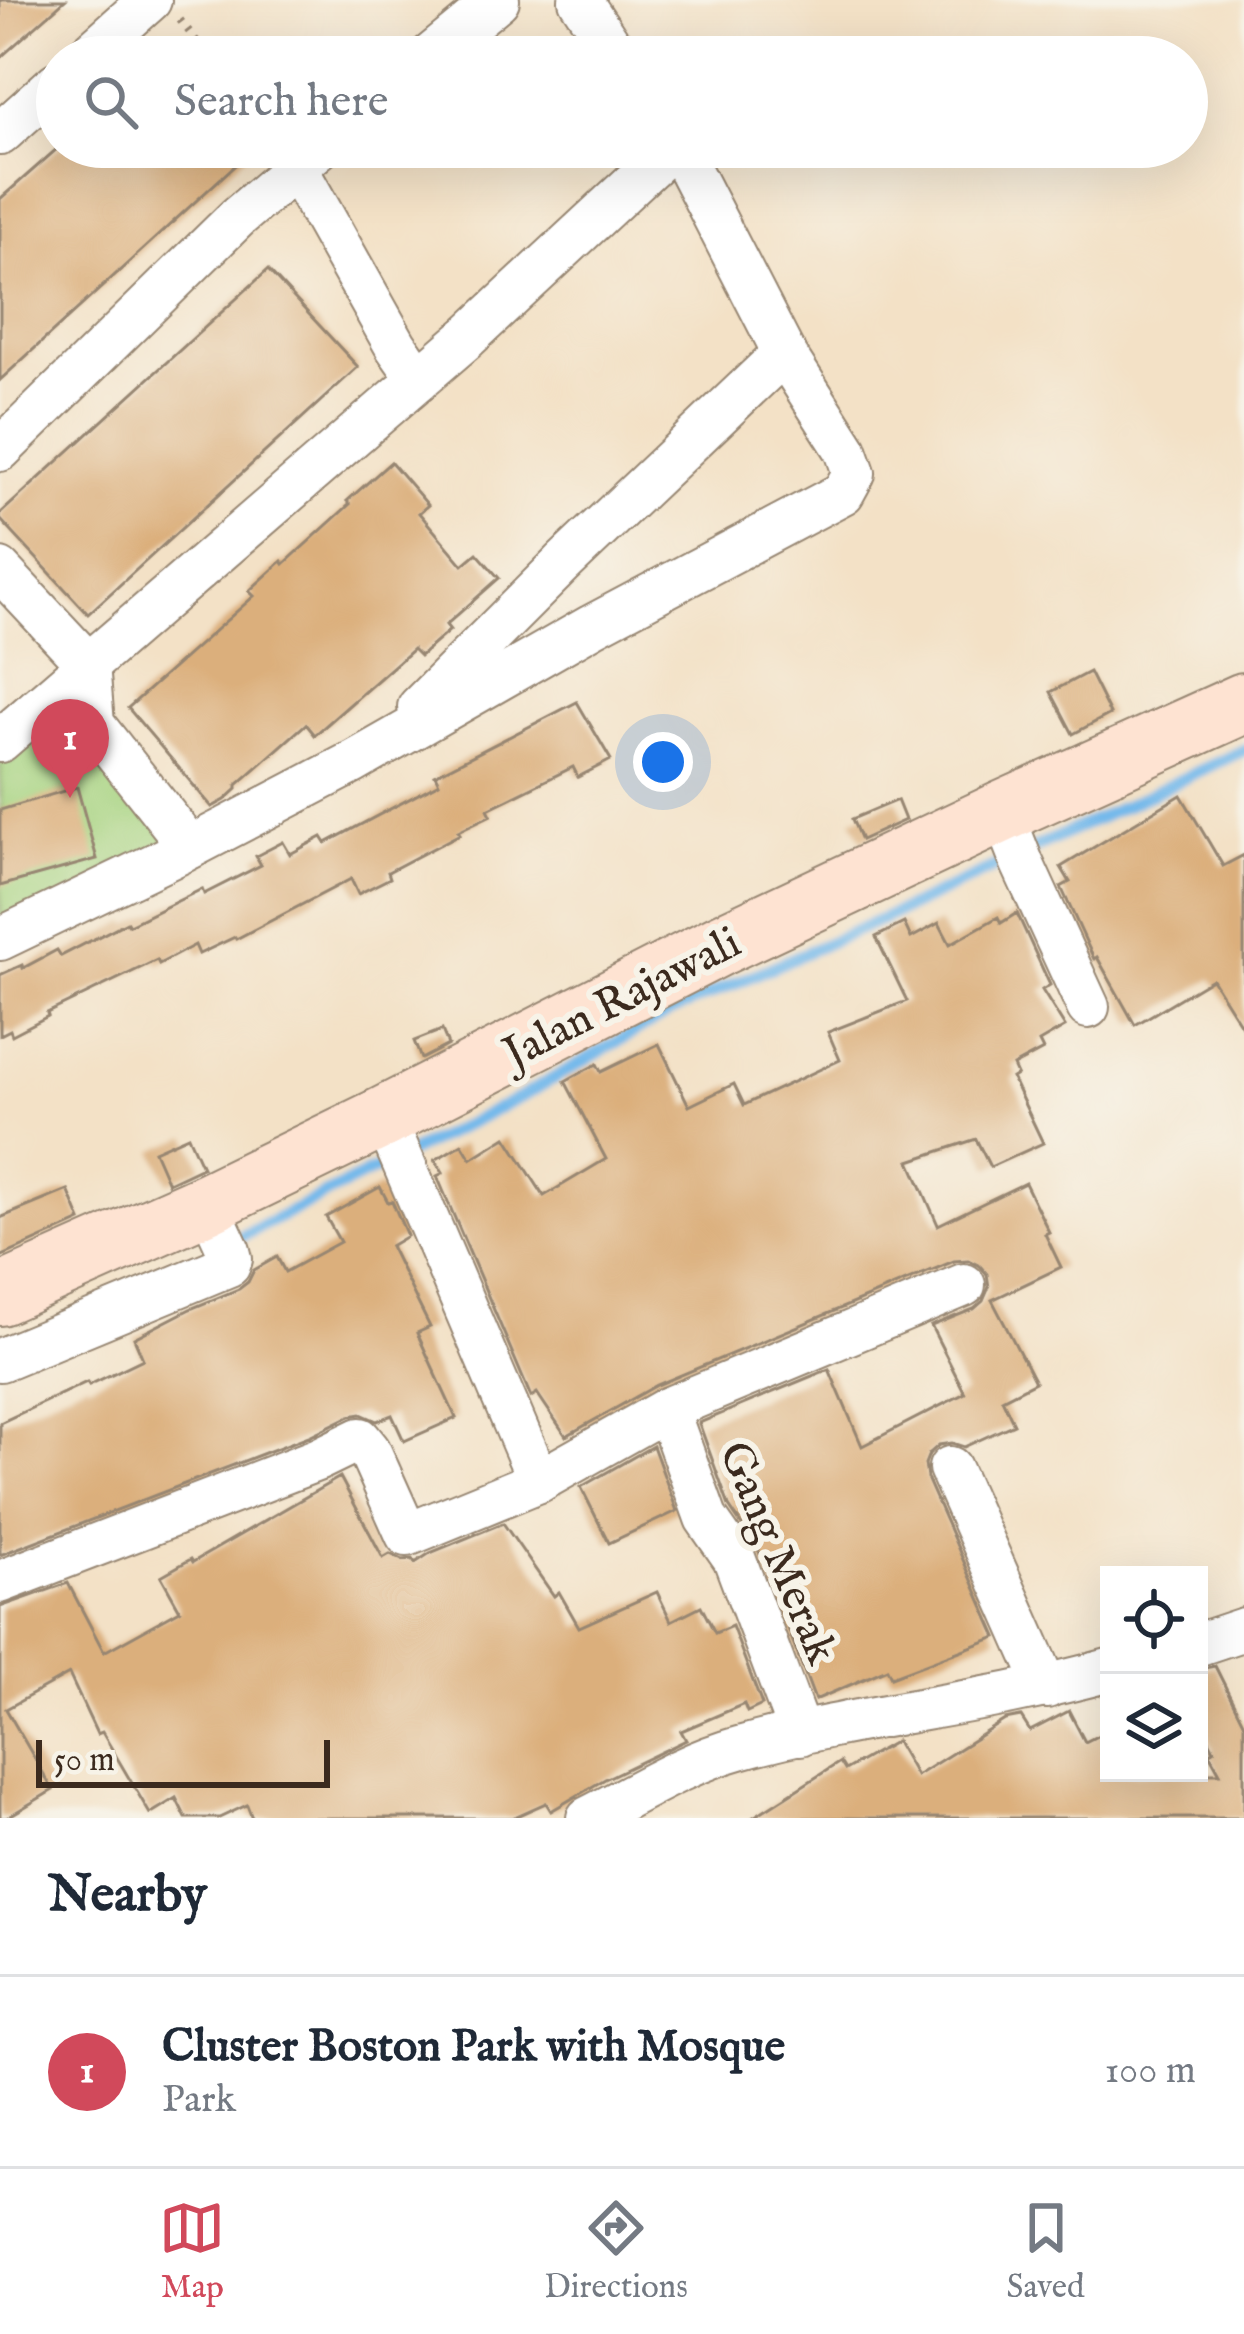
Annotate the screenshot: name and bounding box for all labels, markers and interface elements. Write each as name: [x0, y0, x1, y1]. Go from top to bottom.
search box: [36, 36, 1208, 168]
icon: search: [78, 69, 144, 135]
text: Search here: [174, 74, 388, 131]
pin: 1: [31, 699, 109, 798]
your location: [633, 732, 693, 792]
street label: Jalan Rajawali: [490, 915, 751, 1085]
street label: Gang Merak: [704, 1434, 849, 1674]
map controls: [1100, 1566, 1208, 1782]
button: locate: [1100, 1566, 1208, 1674]
button: layers: [1100, 1674, 1208, 1782]
scale bar: [36, 1734, 330, 1787]
text: 50 m: [54, 1740, 115, 1782]
text: Nearby: [48, 1864, 207, 1929]
text: Cluster Boston Park with Mosque: [162, 2019, 785, 2076]
text: 1: [80, 2047, 94, 2096]
text: 100 m: [1105, 2047, 1196, 2096]
text: Park: [162, 2076, 236, 2125]
tab: Map: [159, 2195, 225, 2309]
tab: Directions: [544, 2195, 688, 2309]
tab: Saved: [1007, 2195, 1085, 2309]

